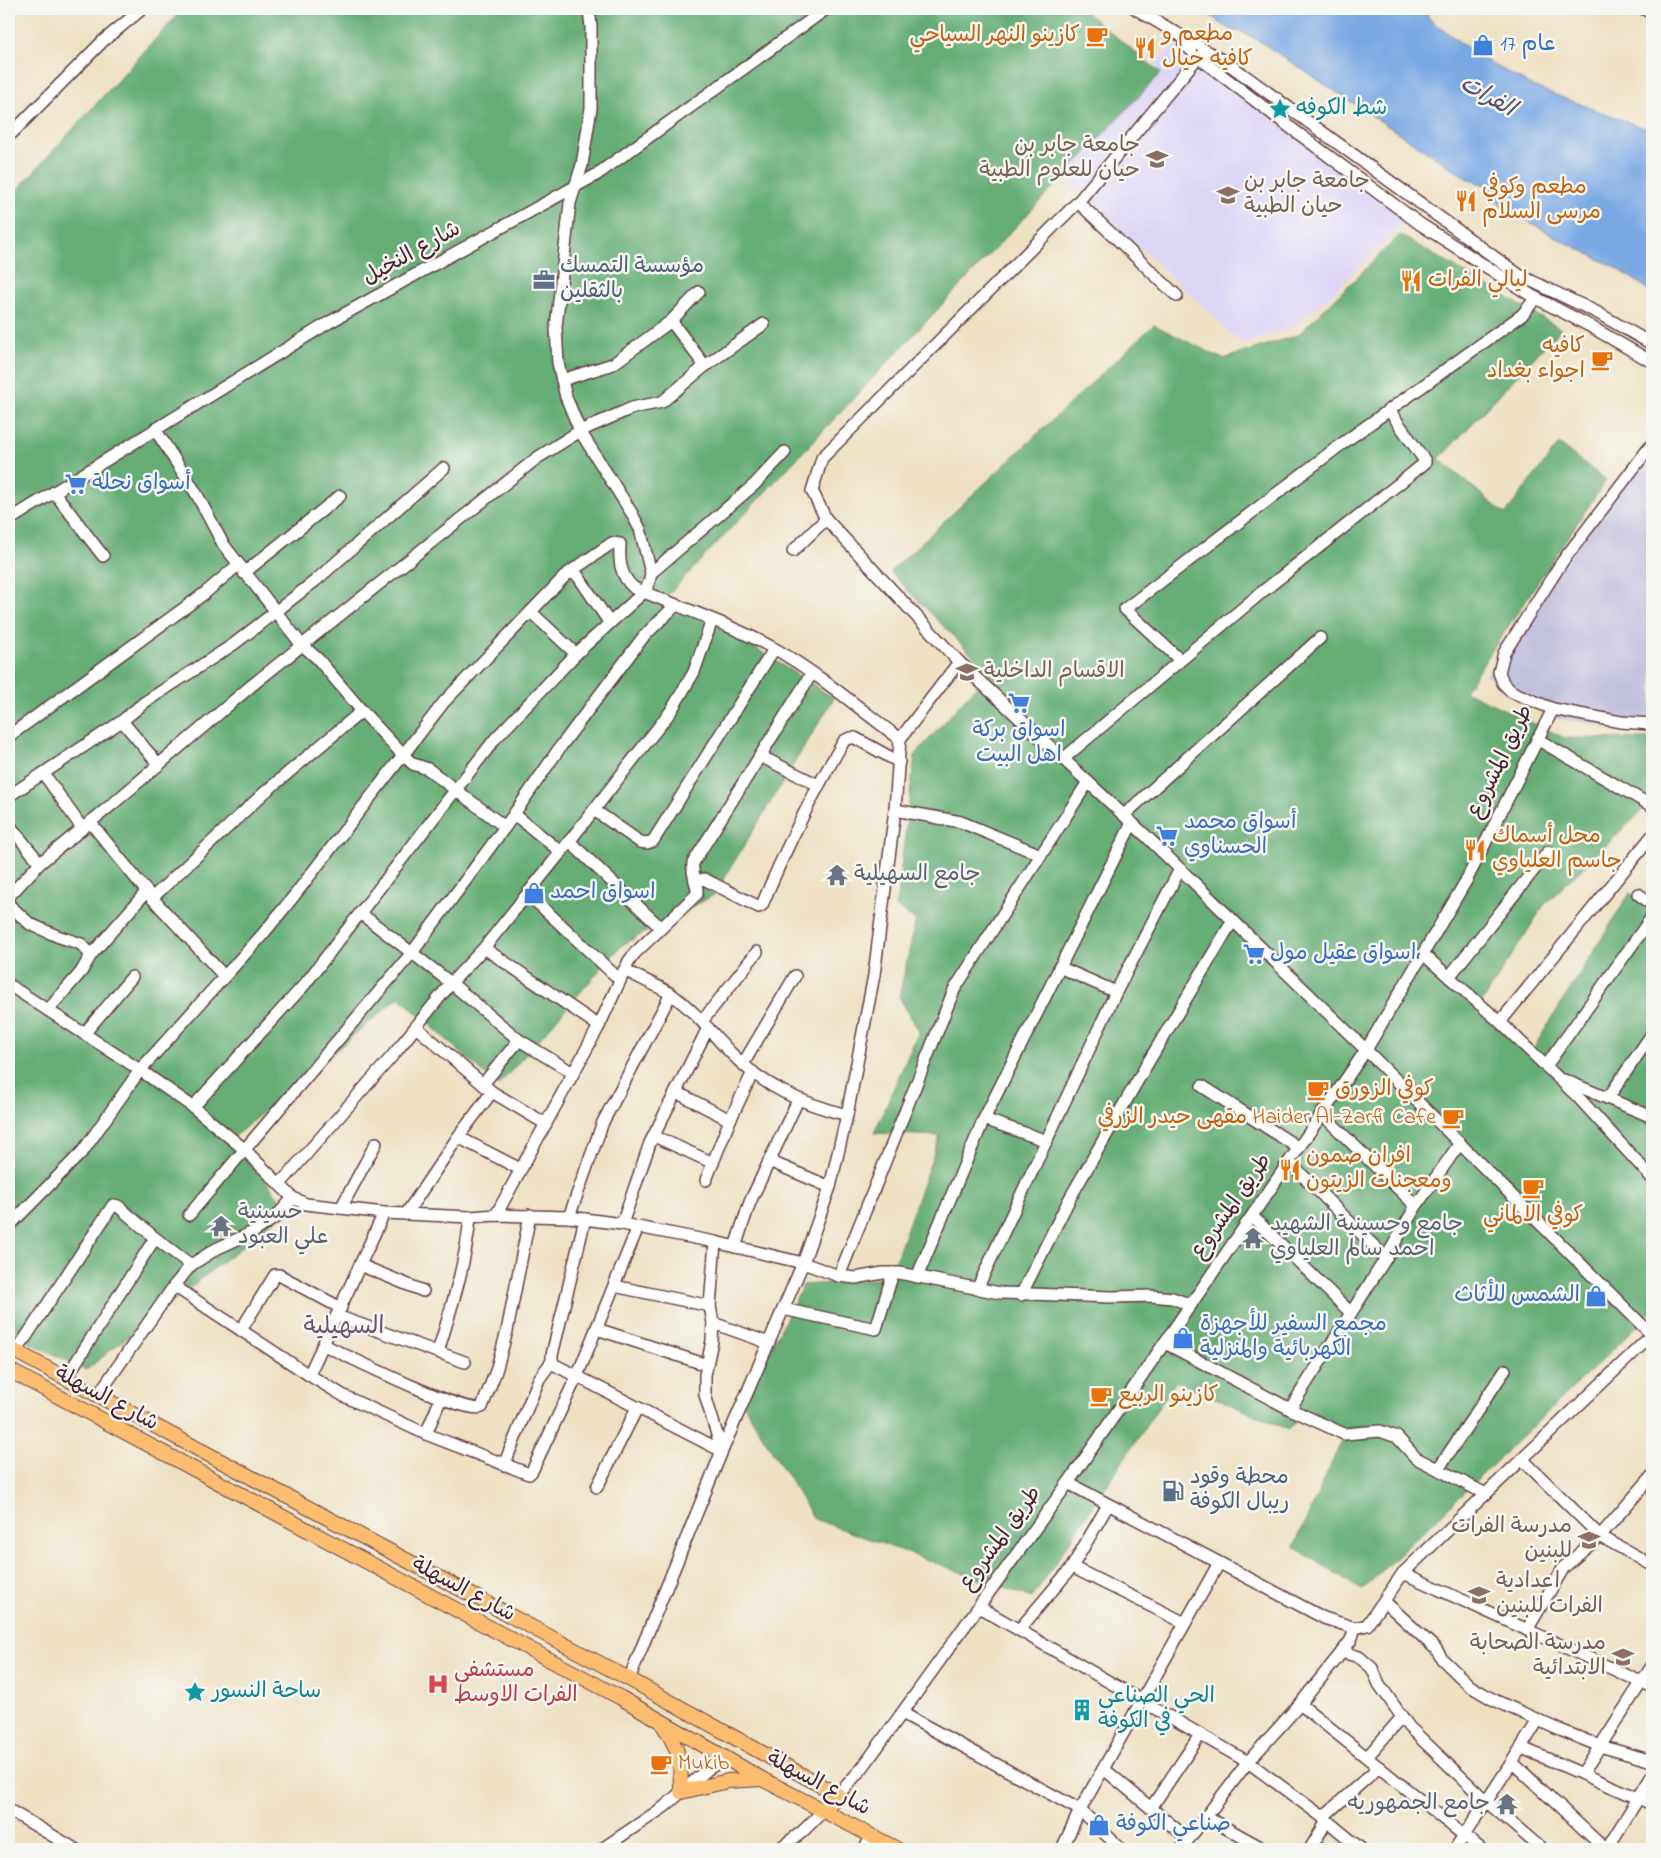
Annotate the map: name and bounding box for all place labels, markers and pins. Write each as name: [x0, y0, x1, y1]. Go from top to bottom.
place label: مطعم و كافيه خيال: [1160, 19, 1253, 76]
place label: كازينو النهر السياحي: [910, 20, 1080, 53]
cafe icon: كازينو النهر السياحي: [1084, 23, 1110, 49]
place label: 17 عام: [1500, 29, 1556, 61]
shop icon: 17 عام: [1470, 32, 1496, 58]
restaurant icon: مطعم و كافيه خيال: [1132, 35, 1158, 61]
place label: شط الكوفه: [1296, 93, 1387, 125]
place icon: شط الكوفه: [1267, 96, 1293, 122]
place label: جامعة جابر بن حيان للعلوم الطبية: [979, 130, 1140, 187]
school or university icon: جامعة جابر بن حيان للعلوم الطبية: [1144, 146, 1170, 172]
place label: جامعة جابر بن حيان الطبية: [1244, 166, 1370, 223]
place label: مطعم وكوفي مرسى السلام: [1482, 172, 1601, 229]
school or university icon: جامعة جابر بن حيان الطبية: [1215, 182, 1241, 208]
restaurant icon: مطعم وكوفي مرسى السلام: [1453, 188, 1479, 214]
place label: مؤسسة التمسك بالثقلين: [560, 251, 704, 308]
place label: ليالي الفرات: [1428, 265, 1528, 298]
office icon: مؤسسة التمسك بالثقلين: [531, 267, 557, 293]
restaurant icon: ليالي الفرات: [1398, 268, 1424, 294]
place label: كافيه اجواء بغداد: [1487, 331, 1585, 388]
cafe icon: كافيه اجواء بغداد: [1589, 347, 1615, 373]
place label: أسواق نحلة: [92, 468, 191, 500]
supermarket icon: أسواق نحلة: [63, 471, 89, 497]
place label: الاقسام الداخلية: [984, 656, 1125, 688]
school or university icon: الاقسام الداخلية: [954, 659, 980, 685]
supermarket icon: اسواق بركة اهل البيت: [1006, 690, 1032, 716]
place label: اسواق بركة اهل البيت: [972, 715, 1066, 772]
place label: أسواق محمد الحسناوي: [1184, 807, 1297, 864]
place label: محل أسماك جاسم العلياوي: [1492, 821, 1622, 878]
supermarket icon: أسواق محمد الحسناوي: [1154, 823, 1180, 849]
restaurant icon: محل أسماك جاسم العلياوي: [1462, 837, 1488, 863]
place label: جامع السهيلية: [854, 859, 981, 891]
temple icon: جامع السهيلية: [824, 862, 850, 888]
place label: اسواق احمد: [550, 877, 655, 909]
shop icon: اسواق احمد: [521, 880, 547, 906]
place label: اسواق عقيل مول،: [1270, 938, 1422, 970]
supermarket icon: اسواق عقيل مول،: [1241, 941, 1267, 967]
place label: كوفي الزورق: [1335, 1074, 1434, 1106]
cafe icon: كوفي الزورق: [1305, 1077, 1331, 1103]
place label: مقهى حيدر الزرفي Haider Al-Zarfi Cafe: [1097, 1102, 1436, 1134]
cafe icon: مقهى حيدر الزرفي Haider Al-Zarfi Cafe: [1440, 1105, 1466, 1131]
place label: افران صمون ومعجنات الزيتون: [1306, 1141, 1452, 1198]
restaurant icon: افران صمون ومعجنات الزيتون: [1277, 1157, 1303, 1183]
cafe icon: كوفي الالماني: [1520, 1175, 1546, 1201]
place label: حسينية علي العبود: [238, 1197, 328, 1255]
place label: كوفي الالماني: [1483, 1200, 1583, 1233]
place label: جامع وحسينية الشهيد احمد سالم العلياوي: [1270, 1209, 1463, 1266]
temple icon: حسينية علي العبود: [208, 1213, 234, 1239]
temple icon: جامع وحسينية الشهيد احمد سالم العلياوي: [1240, 1225, 1266, 1251]
place label: الشمس للأثاث: [1454, 1278, 1580, 1312]
shop icon: الشمس للأثاث: [1583, 1283, 1609, 1309]
place label: مجمع السفير للأجهزة الكهربائية والمنزلية: [1200, 1307, 1387, 1366]
shop icon: مجمع السفير للأجهزة الكهربائية والمنزلية: [1170, 1325, 1196, 1351]
place label: كازينو الربيع: [1118, 1380, 1218, 1412]
cafe icon: كازينو الربيع: [1088, 1383, 1114, 1409]
place label: محطة وقود ريبال الكوفة: [1190, 1462, 1289, 1519]
fuel station icon: محطة وقود ريبال الكوفة: [1160, 1478, 1186, 1504]
place label: مدرسة الفرات للبنين: [1451, 1511, 1572, 1568]
school or university icon: مدرسة الفرات للبنين: [1576, 1527, 1602, 1553]
place label: اعدادية الفرات للبنين: [1496, 1566, 1603, 1623]
school or university icon: اعدادية الفرات للبنين: [1466, 1582, 1492, 1608]
place label: مدرسة الصحابة الابتدائية: [1470, 1628, 1606, 1685]
school or university icon: مدرسة الصحابة الابتدائية: [1610, 1644, 1636, 1670]
place label: مستشفى الفرات الاوسط: [454, 1655, 578, 1712]
hospital icon: مستشفى الفرات الاوسط: [425, 1671, 451, 1697]
place label: ساحة النسور: [210, 1676, 321, 1708]
place icon: ساحة النسور: [182, 1679, 208, 1705]
place label: الحي الصناعي في الكوفة: [1098, 1681, 1215, 1738]
building icon: الحي الصناعي في الكوفة: [1069, 1697, 1095, 1723]
place label: Mukib: [678, 1748, 729, 1780]
cafe icon: Mukib: [648, 1751, 674, 1777]
place label: جامع الجمهوريه: [1348, 1788, 1490, 1820]
temple icon: جامع الجمهوريه: [1494, 1791, 1520, 1817]
place label: صناعي الكوفة: [1116, 1809, 1231, 1842]
shop icon: صناعي الكوفة: [1086, 1812, 1112, 1838]

